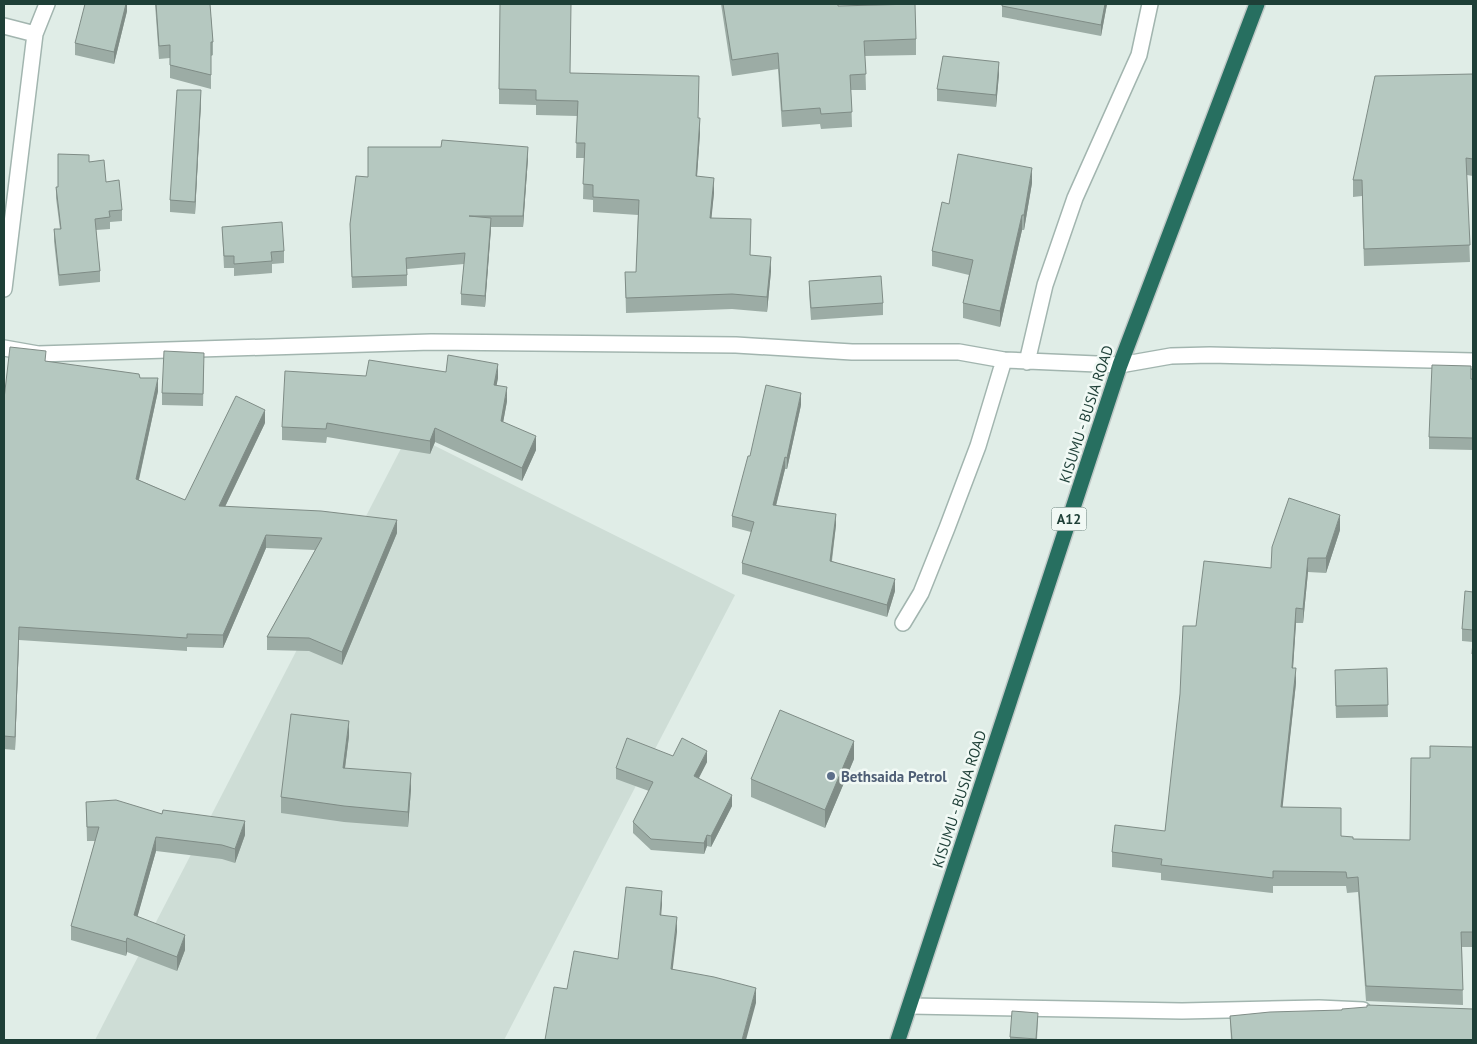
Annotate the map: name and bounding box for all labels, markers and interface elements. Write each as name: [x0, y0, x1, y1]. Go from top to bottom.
street label: KISUMU - BUSIA ROAD: [1055, 343, 1117, 485]
road number: A12: [1052, 508, 1086, 530]
street label: KISUMU - BUSIA ROAD: [928, 728, 990, 870]
place label: Bethsaida Petrol: [841, 767, 947, 786]
marker: Bethsaida Petrol: [825, 770, 837, 782]

